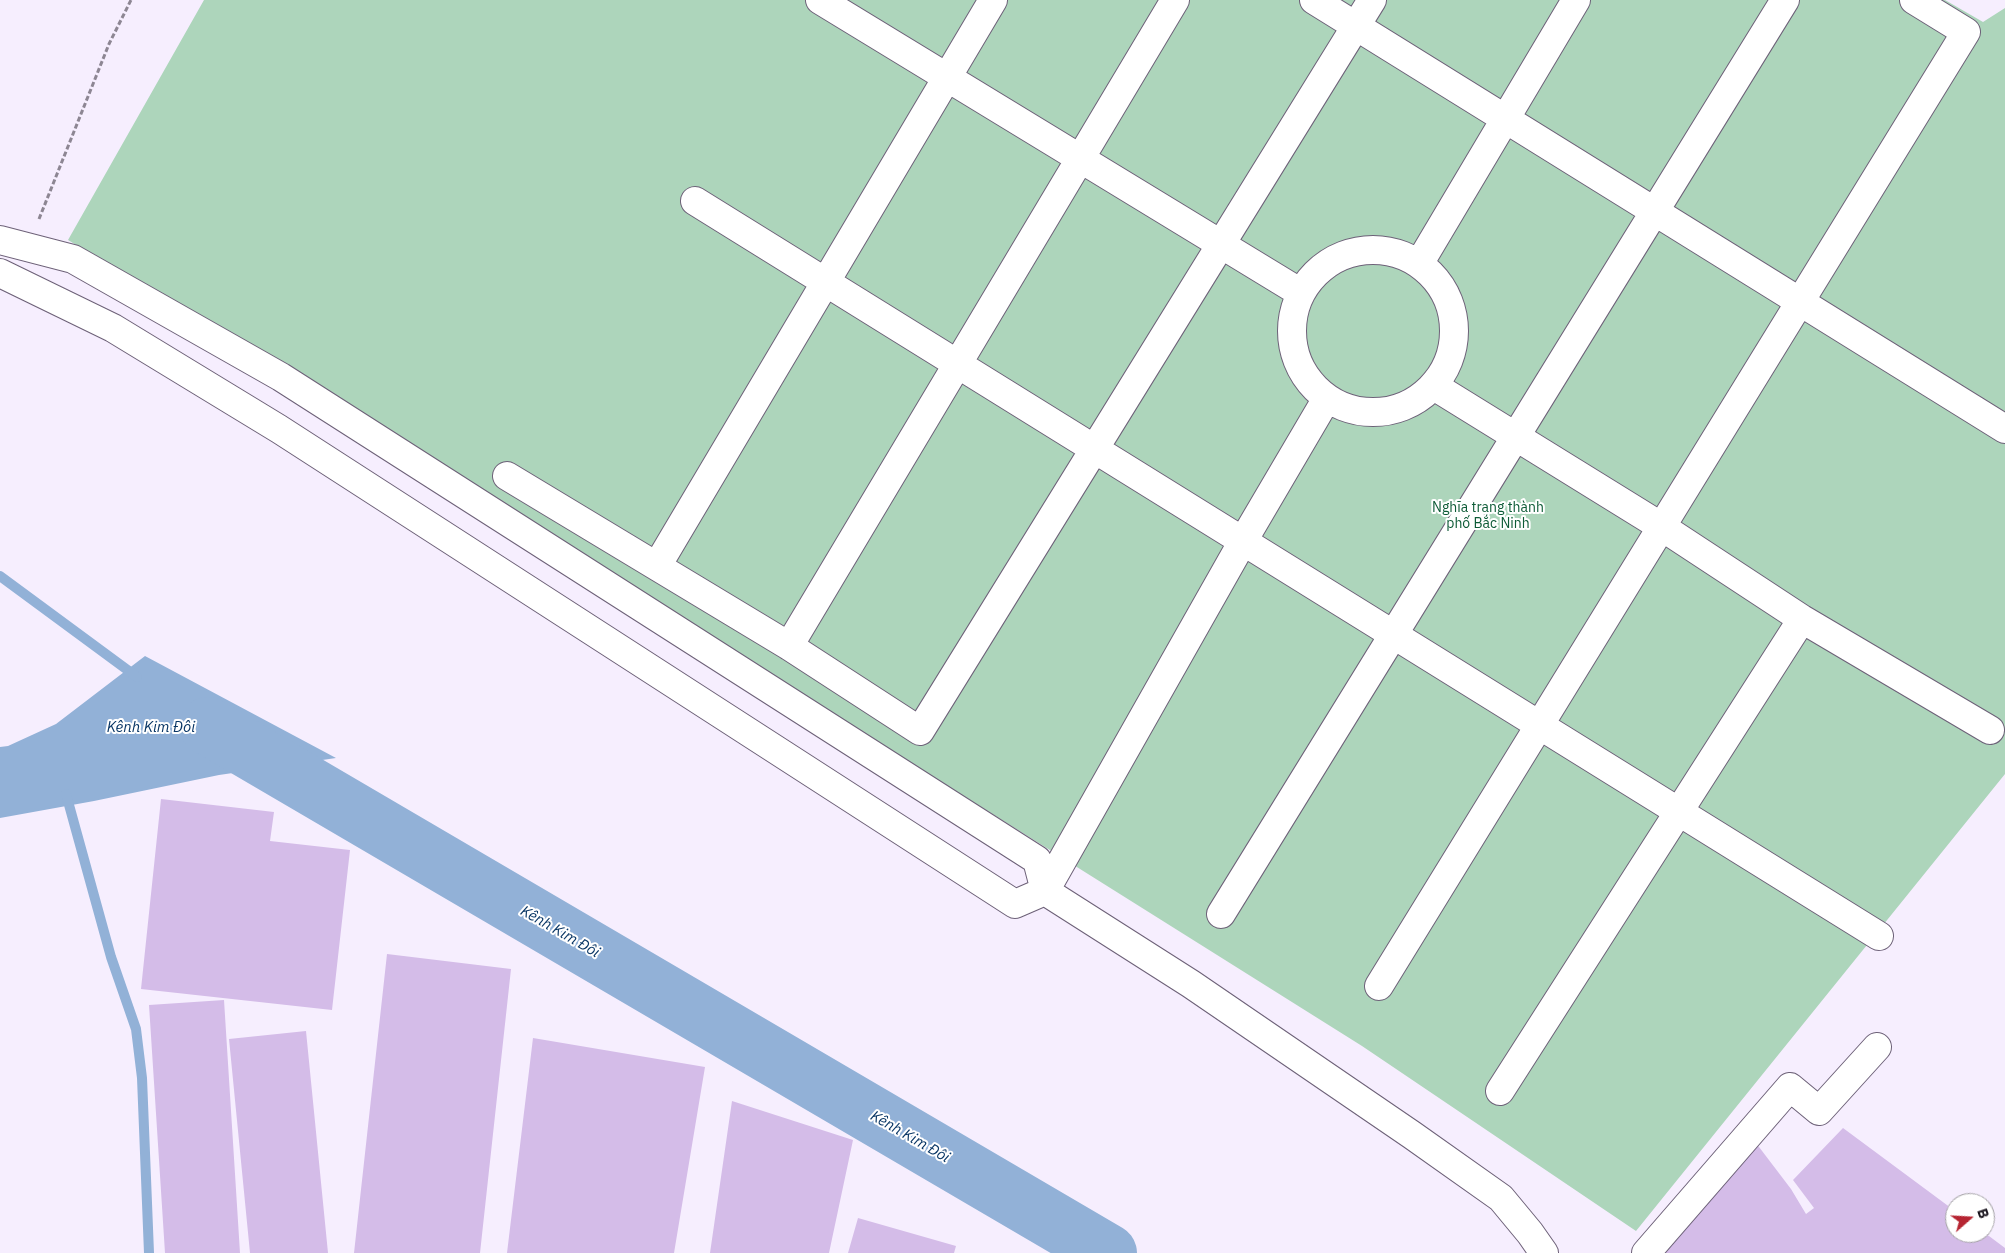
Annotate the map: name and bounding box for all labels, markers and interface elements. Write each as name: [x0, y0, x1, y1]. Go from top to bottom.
park label: Nghĩa trang thành phố Bắc Ninh: [1432, 500, 1544, 532]
water label: Kênh Kim Đôi: [107, 719, 195, 737]
water label: Kênh Kim Đôi: [517, 902, 603, 962]
water label: Kênh Kim Đôi: [867, 1107, 953, 1167]
north arrow: [1945, 1193, 1995, 1243]
text: B: [1973, 1206, 1993, 1221]

